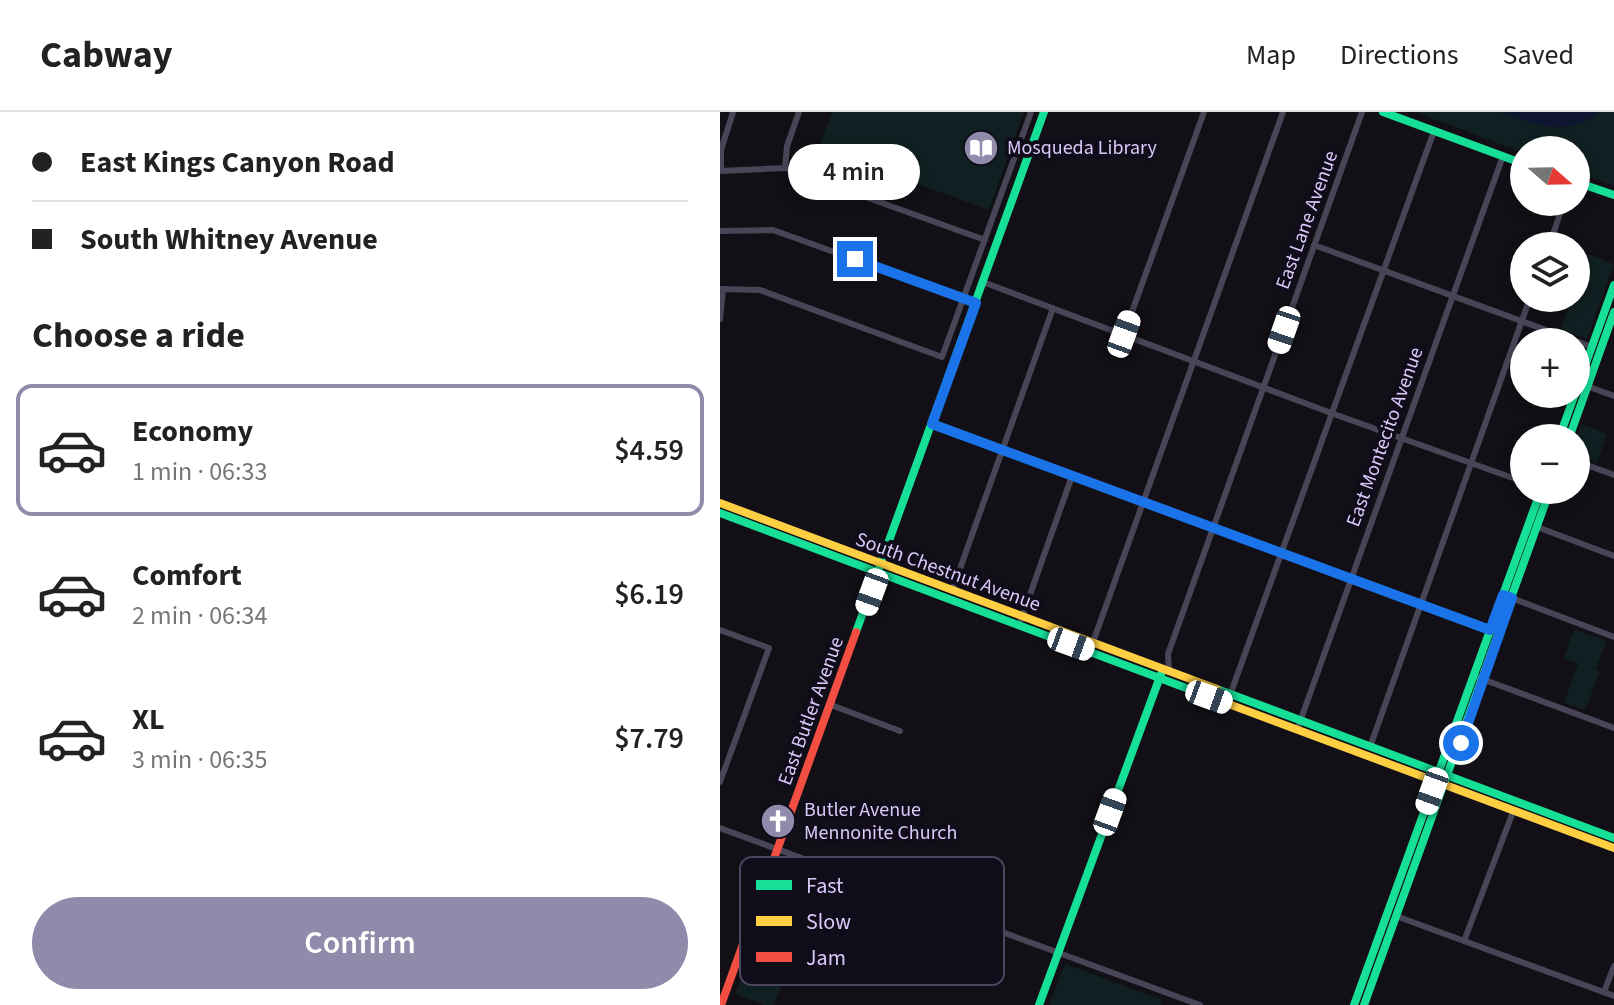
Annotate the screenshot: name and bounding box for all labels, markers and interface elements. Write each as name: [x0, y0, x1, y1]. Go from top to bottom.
text: Cabway: [40, 28, 173, 82]
text: Map: [1246, 35, 1296, 75]
text: Directions: [1340, 35, 1459, 75]
text: Saved: [1503, 35, 1574, 75]
library icon: Mosqueda Library: [962, 129, 1000, 167]
place label: Mosqueda Library: [1007, 134, 1157, 162]
north arrow: [1510, 136, 1590, 216]
map controls: [1510, 136, 1590, 504]
text: East Kings Canyon Road: [80, 141, 395, 184]
callout: 4 min: [789, 143, 921, 199]
street label: East Lane Avenue: [1269, 147, 1345, 293]
text: 4 min: [823, 153, 885, 190]
text: South Whitney Avenue: [80, 218, 378, 261]
button: layers: [1510, 232, 1590, 312]
route end: [837, 241, 873, 277]
car: [1265, 303, 1303, 357]
car: [1105, 307, 1143, 361]
text: Choose a ride: [32, 310, 245, 361]
button: +: [1510, 328, 1590, 408]
street label: East Montecito Avenue: [1340, 343, 1431, 531]
text: Economy: [132, 410, 253, 453]
icon: car: [36, 414, 108, 486]
button: −: [1510, 424, 1590, 504]
text: $4.59: [614, 429, 684, 472]
text: 1 min · 06:33: [132, 453, 267, 490]
street label: South Chestnut Avenue: [851, 525, 1045, 619]
text: Comfort: [132, 554, 242, 597]
icon: car: [36, 558, 108, 630]
car: [853, 565, 891, 619]
text: $6.19: [614, 573, 684, 616]
text: 2 min · 06:34: [132, 597, 267, 634]
car: [1044, 625, 1098, 663]
street label: East Butler Avenue: [771, 633, 851, 789]
car: [1182, 678, 1236, 716]
text: XL: [132, 698, 165, 741]
icon: car: [36, 702, 108, 774]
text: $7.79: [614, 717, 684, 760]
route start: [1443, 725, 1479, 761]
text: 3 min · 06:35: [132, 741, 267, 778]
car: [1413, 764, 1451, 818]
car: [1091, 785, 1129, 839]
place label: Butler Avenue Mennonite Church: [804, 796, 957, 847]
church icon: Butler Avenue Mennonite Church: [759, 802, 797, 840]
legend: [740, 857, 1004, 985]
text: Fast: [806, 870, 844, 902]
button: Confirm: [32, 897, 688, 989]
text: Slow: [806, 906, 851, 938]
text: Jam: [806, 942, 846, 974]

